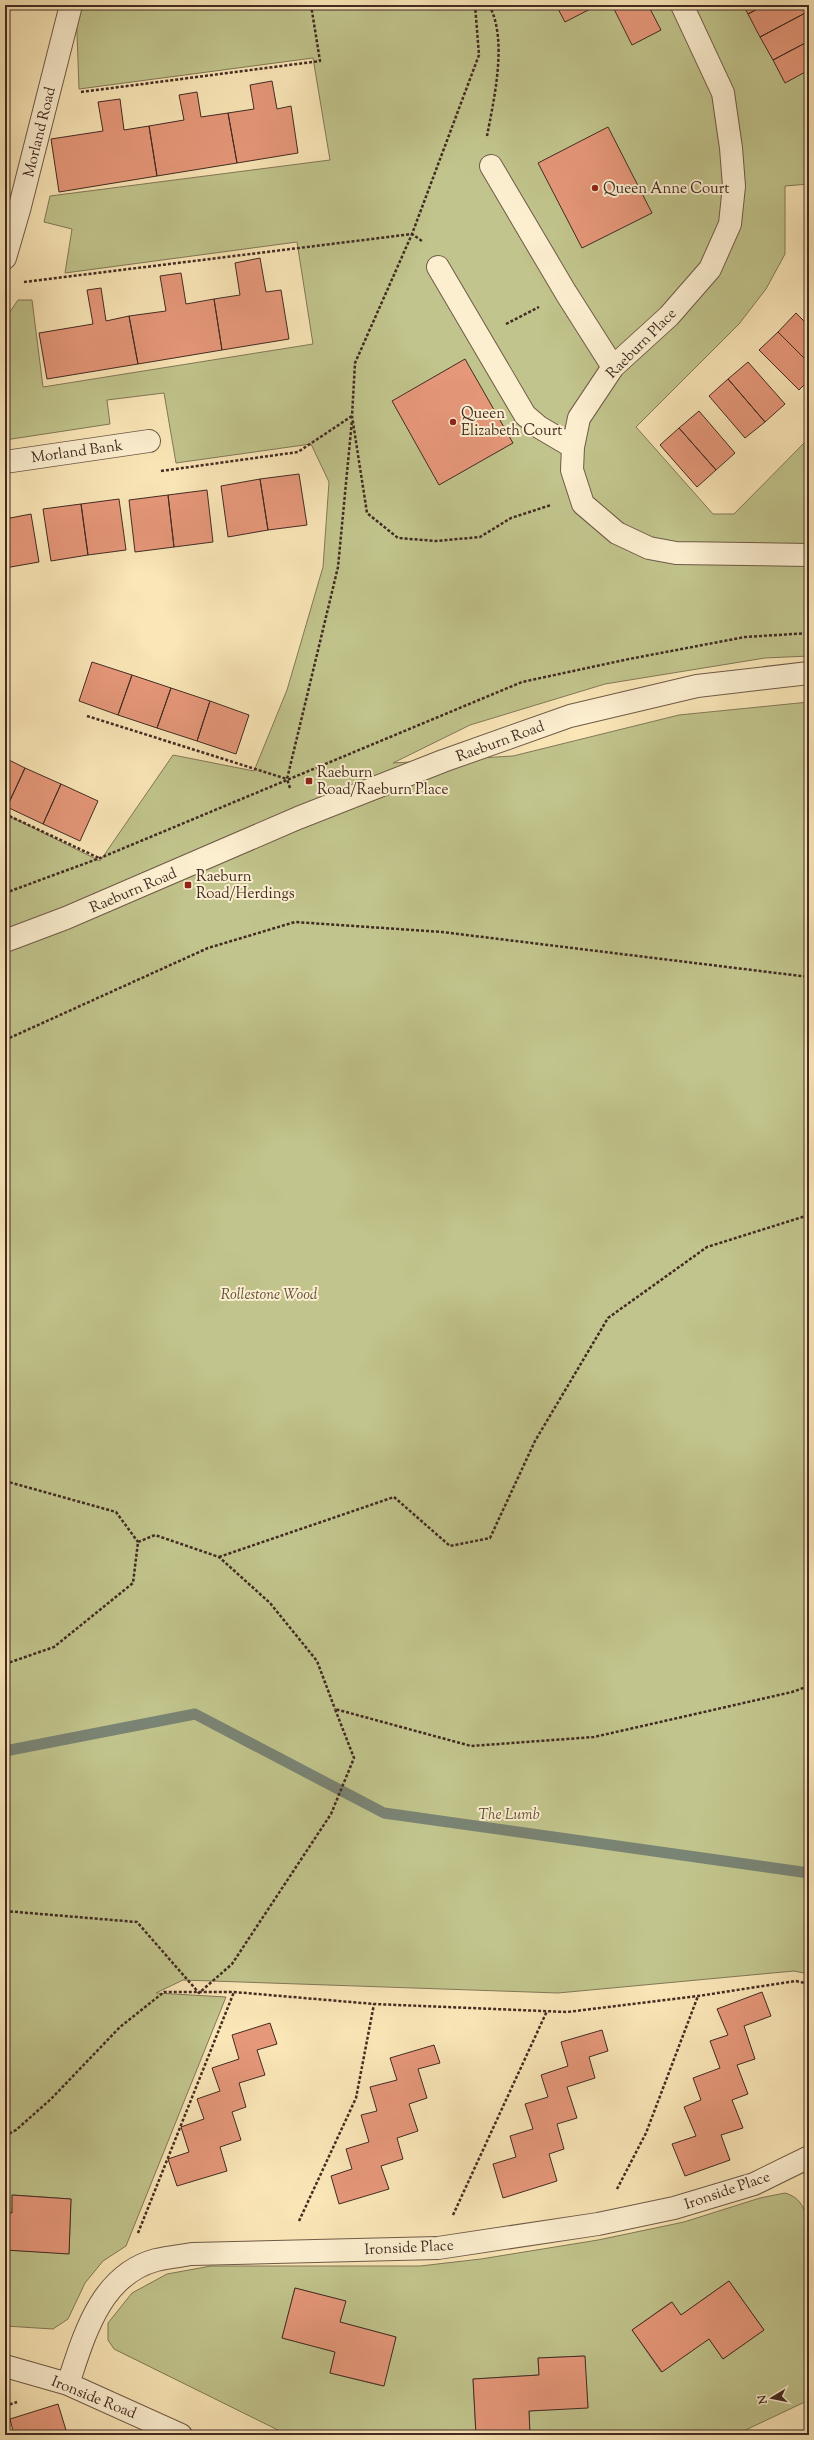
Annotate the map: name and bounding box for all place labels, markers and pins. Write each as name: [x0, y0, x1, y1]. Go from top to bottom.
place label: Queen Anne Court: [603, 179, 729, 200]
marker: Queen Anne Court: [590, 183, 600, 193]
place label: Queen Elizabeth Court: [461, 404, 562, 442]
marker: Queen Elizabeth Court: [448, 417, 458, 427]
place label: Raeburn Road/Raeburn Place: [317, 763, 449, 801]
marker: Raeburn Road/Raeburn Place: [304, 776, 314, 786]
place label: Raeburn Road/Herdings: [196, 867, 295, 905]
marker: Raeburn Road/Herdings: [183, 880, 193, 890]

